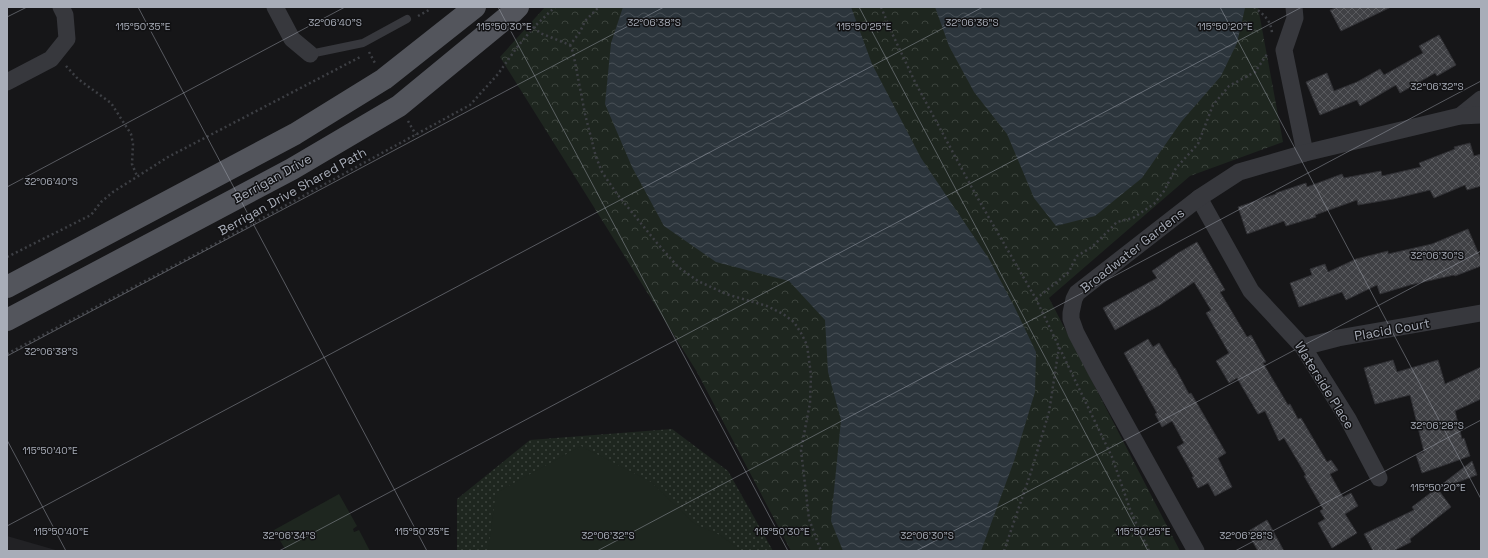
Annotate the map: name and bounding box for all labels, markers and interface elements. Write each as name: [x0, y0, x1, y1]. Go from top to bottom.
text: 32°06'40"S: [308, 16, 362, 29]
text: 32°06'38"S: [627, 16, 681, 29]
text: 32°06'36"S: [945, 16, 999, 29]
text: 115°50'35"E: [116, 20, 171, 33]
text: 115°50'30"E: [476, 20, 532, 33]
text: 115°50'25"E: [837, 20, 892, 33]
text: 115°50'20"E: [1197, 20, 1253, 33]
text: 32°06'32"S: [1410, 80, 1464, 93]
street label: Berrigan Drive Shared Path: [215, 144, 369, 239]
street label: Berrigan Drive: [230, 150, 315, 207]
text: 32°06'40"S: [24, 175, 78, 188]
street label: Broadwater Gardens: [1077, 204, 1188, 296]
text: 32°06'30"S: [1410, 249, 1464, 262]
street label: Placid Court: [1353, 315, 1431, 344]
street label: Waterside Place: [1291, 338, 1358, 432]
text: 32°06'38"S: [24, 345, 78, 358]
text: 32°06'28"S: [1410, 419, 1464, 432]
text: 115°50'40"E: [22, 444, 78, 457]
text: 115°50'20"E: [1410, 481, 1466, 494]
text: 115°50'40"E: [33, 525, 89, 538]
text: 115°50'35"E: [395, 525, 450, 538]
text: 115°50'30"E: [754, 525, 810, 538]
text: 115°50'25"E: [1116, 525, 1171, 538]
text: 32°06'34"S: [262, 529, 316, 542]
text: 32°06'32"S: [581, 529, 635, 542]
text: 32°06'30"S: [900, 529, 954, 542]
text: 32°06'28"S: [1219, 529, 1273, 542]

